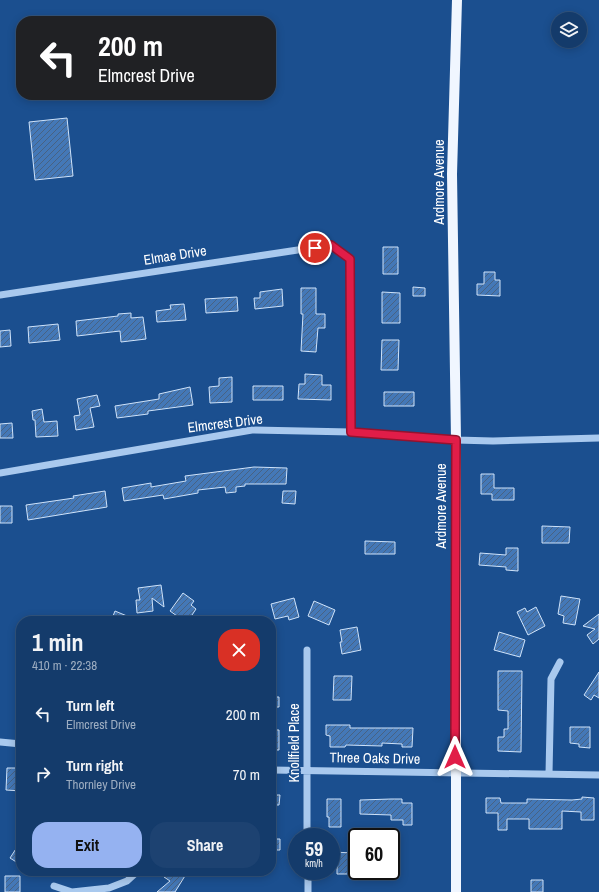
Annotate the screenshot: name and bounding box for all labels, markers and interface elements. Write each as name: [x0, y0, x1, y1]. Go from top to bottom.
map controls: [551, 12, 587, 48]
button: layers: [551, 12, 587, 48]
text: 200 m: [98, 27, 163, 65]
icon: left: [32, 32, 84, 84]
text: Elmcrest Drive: [98, 63, 195, 88]
street label: Ardmore Avenue: [430, 139, 448, 226]
pin: [298, 231, 332, 265]
icon: arrive: [304, 237, 326, 259]
street label: Elmae Drive: [142, 241, 208, 269]
street label: Elmcrest Drive: [187, 409, 263, 437]
street label: Ardmore Avenue: [432, 463, 450, 550]
text: 1 min: [32, 626, 83, 658]
button: close: [218, 629, 260, 671]
text: 410 m · 22:38: [32, 657, 97, 674]
text: Turn left: [66, 695, 114, 716]
icon: left: [32, 703, 54, 725]
street label: Knollfield Place: [285, 703, 303, 783]
text: 200 m: [226, 704, 260, 725]
text: Elmcrest Drive: [66, 716, 136, 733]
position arrow: [434, 736, 476, 778]
street label: Three Oaks Drive: [330, 748, 420, 768]
text: Turn right: [66, 755, 123, 776]
icon: right: [32, 763, 54, 785]
text: 70 m: [233, 764, 260, 785]
text: Thornley Drive: [66, 776, 136, 793]
button: Exit: [32, 822, 142, 868]
button: Share: [150, 822, 260, 868]
speed limit sign: 60: [348, 828, 400, 880]
text: 59: [305, 835, 323, 862]
text: km/h: [305, 857, 323, 870]

